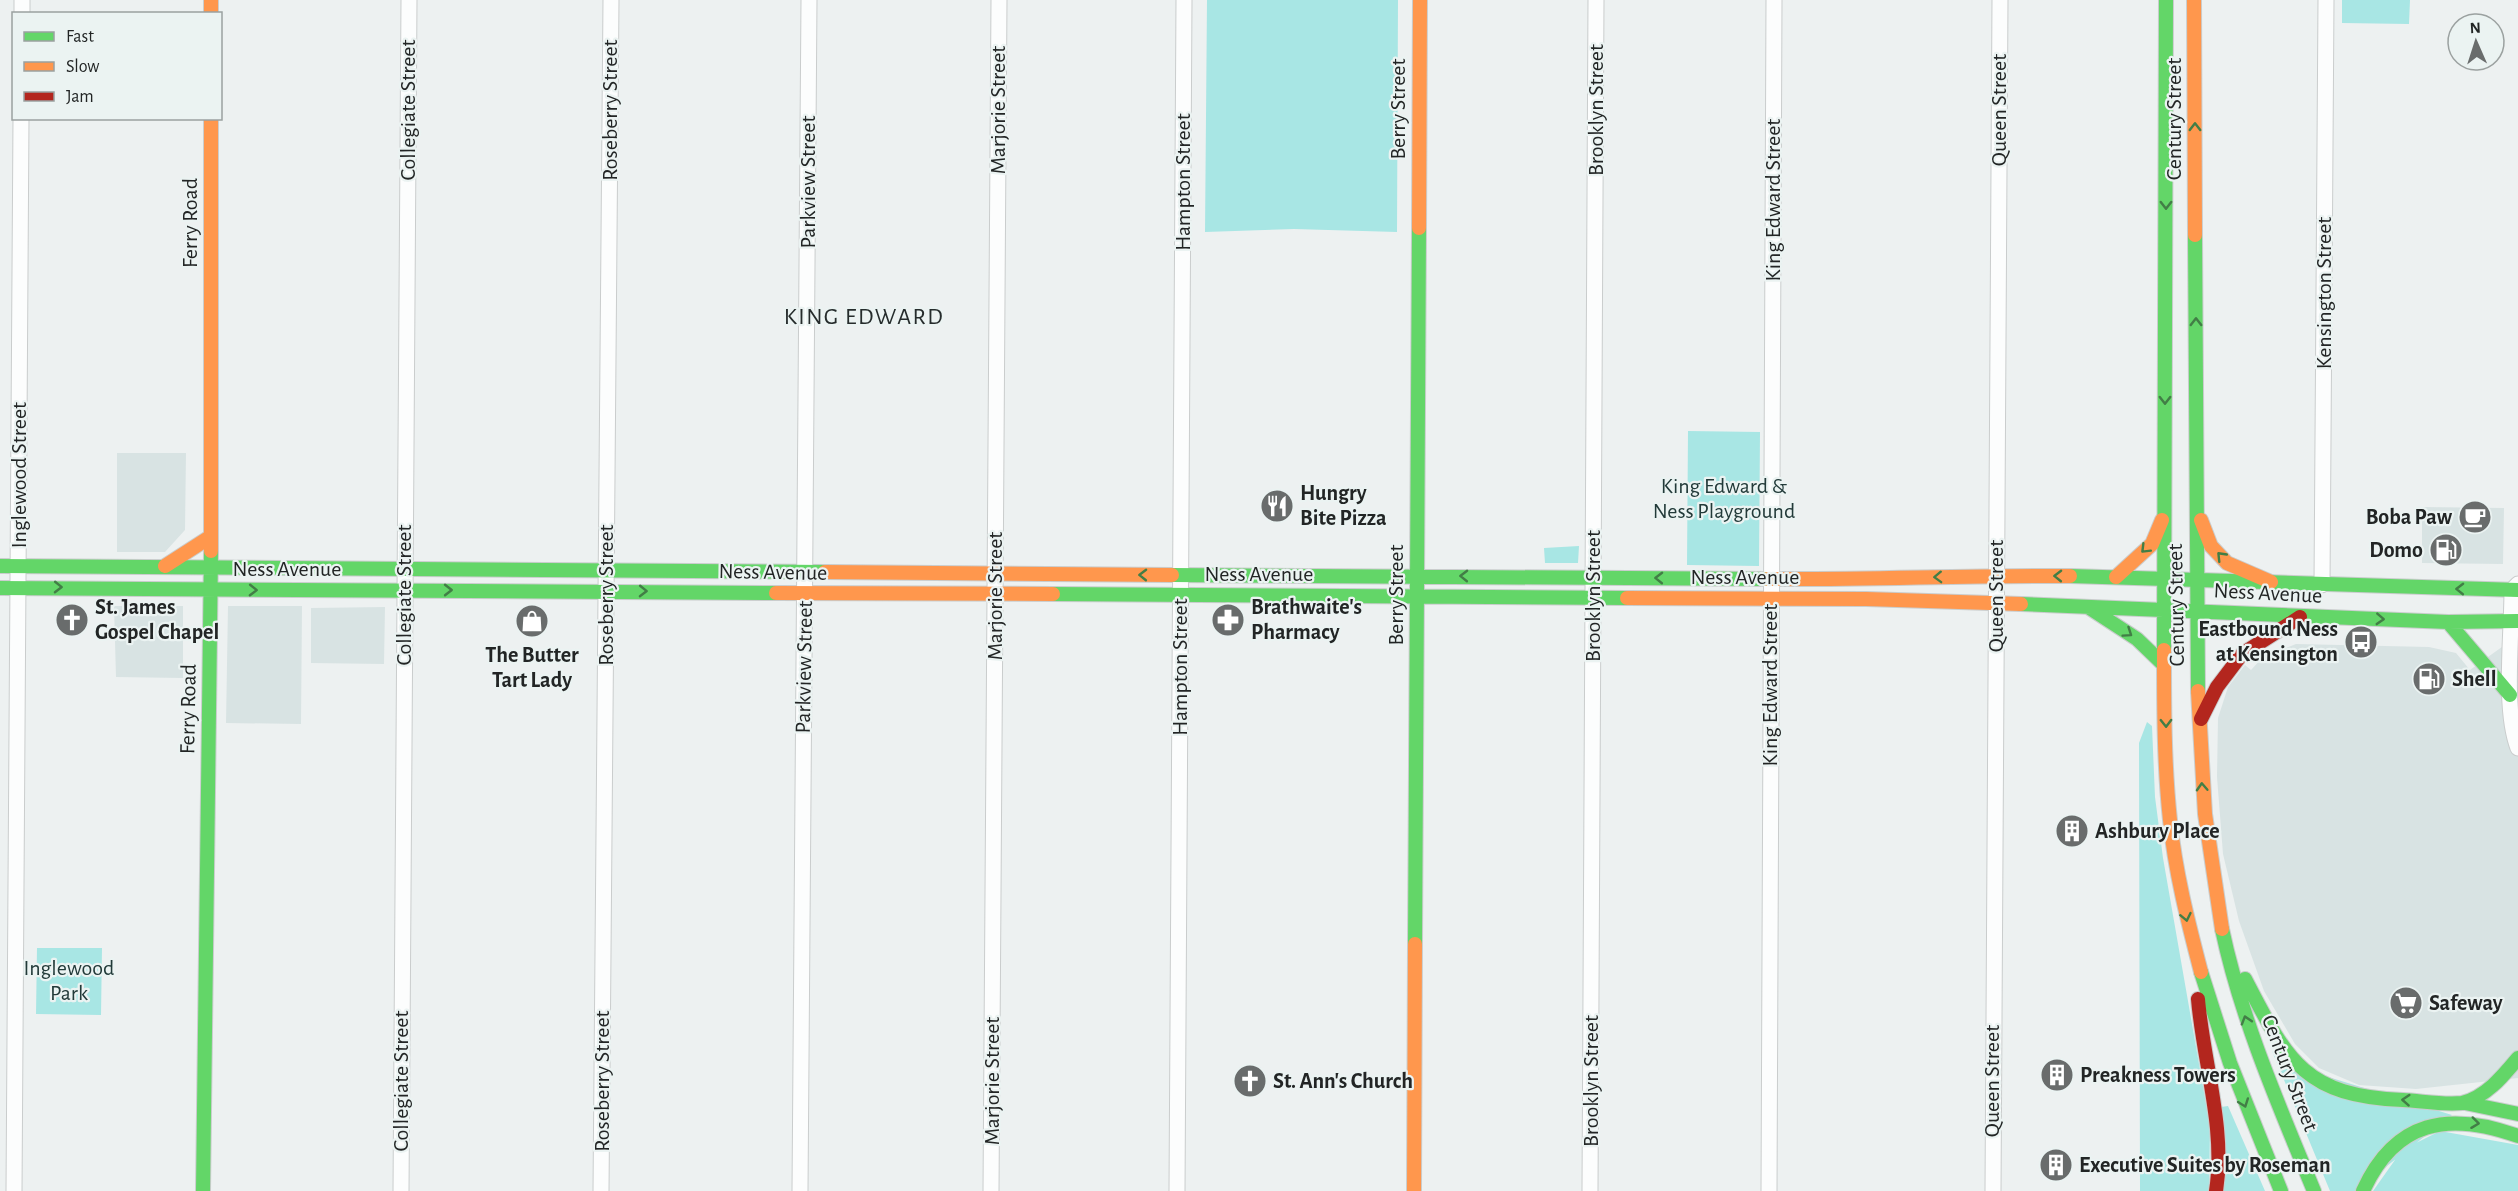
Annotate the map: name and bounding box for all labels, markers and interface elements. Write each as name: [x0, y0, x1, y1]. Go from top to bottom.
legend: [12, 12, 222, 120]
north arrow: [2446, 12, 2506, 72]
text: N: [2469, 20, 2481, 36]
text: Fast: [66, 28, 94, 46]
street label: Collegiate Street: [397, 39, 419, 181]
street label: Roseberry Street: [599, 39, 621, 181]
street label: Brooklyn Street: [1585, 44, 1607, 176]
street label: Marjorie Street: [987, 46, 1009, 174]
street label: Queen Street: [1988, 54, 2010, 166]
text: Slow: [66, 58, 99, 76]
street label: Berry Street: [1387, 58, 1409, 160]
street label: Century Street: [2163, 58, 2185, 180]
text: Jam: [66, 88, 94, 106]
street label: Hampton Street: [1172, 113, 1194, 251]
street label: Parkview Street: [797, 116, 819, 249]
street label: King Edward Street: [1762, 119, 1784, 281]
one-way arrow: [2189, 122, 2201, 131]
street label: Ferry Road: [179, 178, 201, 268]
one-way arrow: [2160, 201, 2172, 210]
street label: Kensington Street: [2313, 217, 2335, 369]
district label: KING EDWARD: [784, 305, 944, 329]
one-way arrow: [2190, 317, 2202, 326]
one-way arrow: [2159, 396, 2171, 405]
street label: Inglewood Street: [8, 402, 30, 548]
park label: King Edward & Ness Playground: [1653, 475, 1795, 522]
place label: Hungry Bite Pizza: [1300, 482, 1387, 529]
restaurant icon: Hungry Bite Pizza: [1259, 488, 1295, 524]
cafe icon: Boba Paw: [2457, 499, 2493, 535]
place label: Boba Paw: [2366, 506, 2453, 528]
street label: Collegiate Street: [393, 524, 415, 666]
street label: Roseberry Street: [595, 524, 617, 666]
street label: Brooklyn Street: [1582, 530, 1604, 662]
street label: Marjorie Street: [984, 532, 1006, 660]
fuel station icon: Domo: [2428, 532, 2464, 568]
place label: Domo: [2369, 539, 2423, 561]
street label: Queen Street: [1985, 540, 2007, 652]
one-way arrow: [2142, 542, 2153, 553]
street label: Century Street: [2164, 543, 2188, 667]
street label: Berry Street: [1385, 544, 1407, 646]
one-way arrow: [2217, 553, 2228, 563]
street label: Ness Avenue: [233, 558, 341, 580]
street label: Ness Avenue: [718, 560, 828, 584]
street label: Ness Avenue: [1205, 563, 1313, 585]
street label: Ness Avenue: [1691, 566, 1799, 588]
one-way arrow: [1138, 569, 1147, 581]
one-way arrow: [1459, 570, 1468, 582]
one-way arrow: [2053, 570, 2062, 582]
one-way arrow: [1933, 571, 1942, 584]
one-way arrow: [1654, 572, 1663, 584]
street label: Ness Avenue: [2213, 579, 2323, 607]
one-way arrow: [54, 581, 63, 593]
one-way arrow: [249, 583, 258, 596]
one-way arrow: [2455, 583, 2464, 595]
one-way arrow: [444, 584, 453, 596]
one-way arrow: [639, 585, 648, 598]
place label: St. James Gospel Chapel: [95, 596, 219, 643]
place label: Brathwaite's Pharmacy: [1251, 596, 1362, 644]
street label: Hampton Street: [1169, 598, 1191, 736]
street label: Parkview Street: [792, 600, 816, 734]
church icon: St. James Gospel Chapel: [54, 602, 90, 638]
pharmacy icon: Brathwaite's Pharmacy: [1210, 602, 1246, 638]
shop icon: The Butter Tart Lady: [514, 603, 550, 639]
street label: King Edward Street: [1759, 604, 1781, 766]
one-way arrow: [2375, 613, 2384, 626]
place label: Eastbound Ness at Kensington: [2198, 618, 2338, 665]
bus stop icon: Eastbound Ness at Kensington: [2343, 624, 2379, 660]
one-way arrow: [2121, 626, 2132, 637]
place label: The Butter Tart Lady: [485, 644, 579, 692]
fuel station icon: Shell: [2411, 661, 2447, 697]
street label: Ferry Road: [176, 664, 200, 754]
place label: Shell: [2452, 668, 2496, 690]
one-way arrow: [2159, 719, 2172, 728]
one-way arrow: [2196, 783, 2209, 792]
building icon: Ashbury Place: [2054, 813, 2090, 849]
place label: Ashbury Place: [2095, 820, 2220, 843]
one-way arrow: [2179, 911, 2192, 921]
park label: Inglewood Park: [24, 957, 114, 1004]
supermarket icon: Safeway: [2388, 985, 2424, 1021]
place label: Safeway: [2429, 992, 2503, 1015]
street label: Collegiate Street: [390, 1010, 412, 1152]
street label: Roseberry Street: [591, 1010, 613, 1152]
street label: Century Street: [2258, 1012, 2322, 1134]
street label: Brooklyn Street: [1580, 1015, 1602, 1147]
one-way arrow: [2241, 1015, 2253, 1025]
street label: Marjorie Street: [981, 1017, 1003, 1145]
street label: Queen Street: [1981, 1025, 2003, 1137]
building icon: Preakness Towers: [2039, 1057, 2075, 1093]
church icon: St. Ann's Church: [1232, 1063, 1268, 1099]
place label: Preakness Towers: [2080, 1064, 2236, 1086]
place label: St. Ann's Church: [1273, 1070, 1413, 1092]
one-way arrow: [2402, 1094, 2411, 1107]
one-way arrow: [2237, 1097, 2249, 1108]
one-way arrow: [2470, 1117, 2479, 1129]
building icon: Executive Suites by Roseman: [2038, 1147, 2074, 1183]
place label: Executive Suites by Roseman: [2079, 1154, 2331, 1177]

